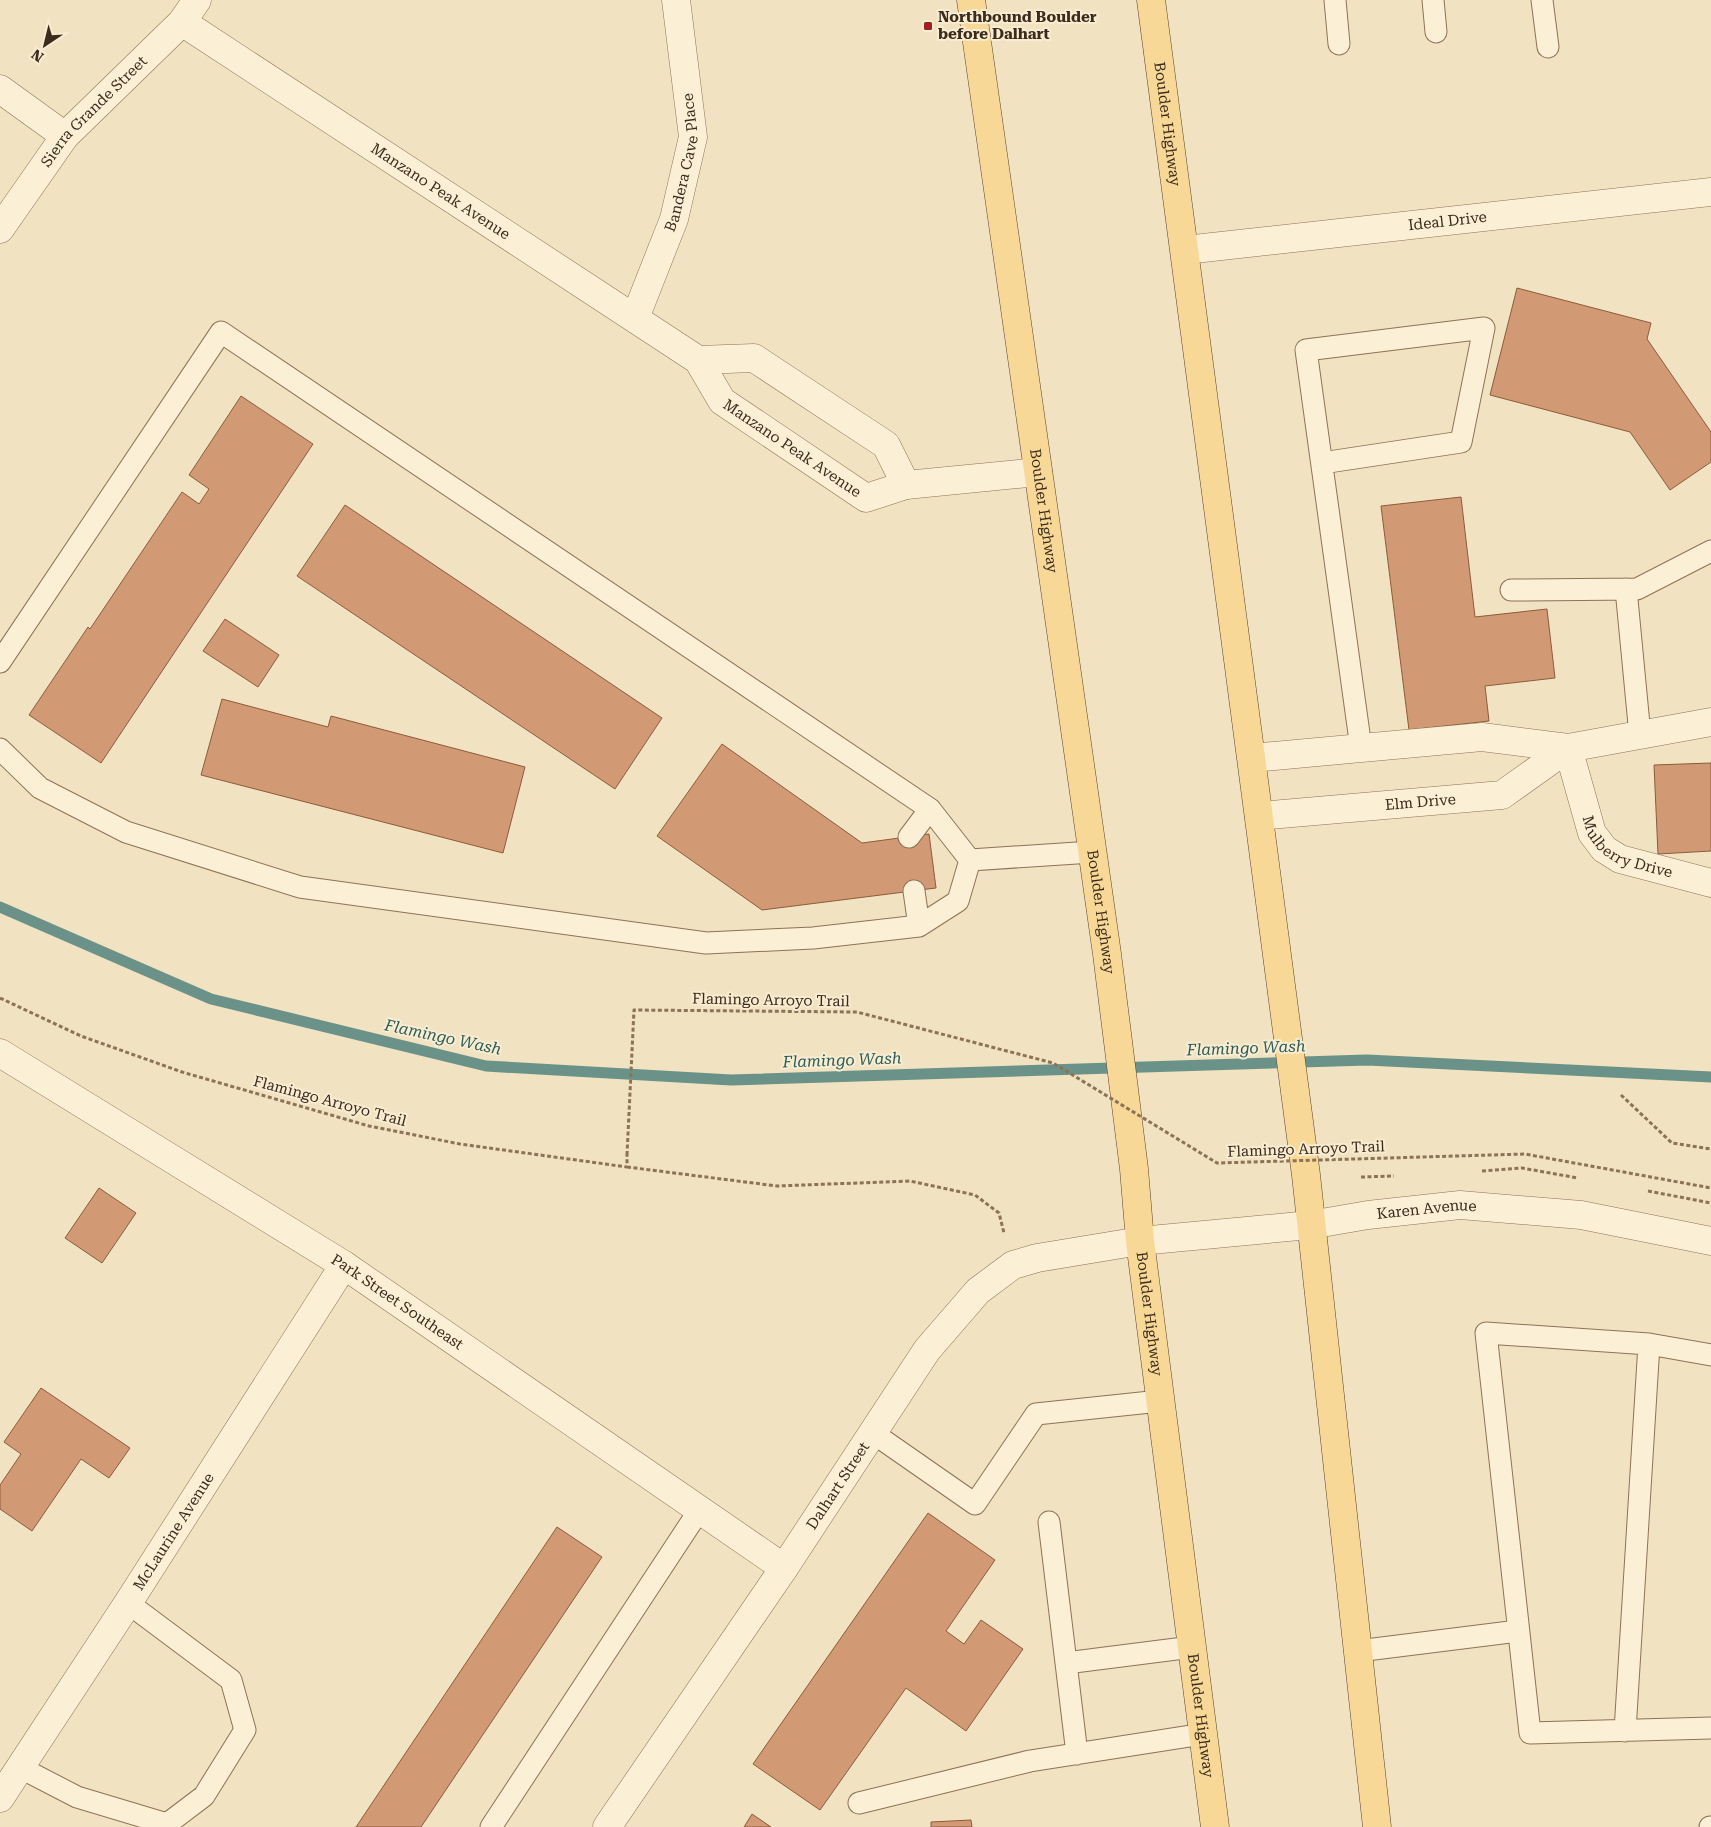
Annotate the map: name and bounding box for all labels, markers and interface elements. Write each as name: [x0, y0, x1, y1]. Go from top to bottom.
place label: Northbound Boulder before Dalhart: [938, 8, 1097, 43]
north arrow: [20, 20, 70, 70]
marker: Northbound Boulder before Dalhart: [922, 20, 934, 32]
text: N: [28, 46, 47, 65]
street label: Sierra Grande Street: [37, 52, 151, 171]
street label: Boulder Highway: [1150, 61, 1184, 187]
street label: Bandera Cave Place: [661, 92, 702, 234]
street label: Manzano Peak Avenue: [368, 139, 513, 243]
street label: Ideal Drive: [1407, 208, 1488, 234]
street label: Manzano Peak Avenue: [720, 395, 865, 501]
street label: Boulder Highway: [1026, 447, 1062, 574]
street label: Elm Drive: [1384, 790, 1457, 814]
street label: Mulberry Drive: [1579, 814, 1675, 882]
street label: Boulder Highway: [1083, 848, 1118, 975]
street label: Flamingo Arroyo Trail: [692, 990, 850, 1010]
water label: Flamingo Wash: [382, 1015, 503, 1059]
water label: Flamingo Wash: [1185, 1036, 1306, 1060]
water label: Flamingo Wash: [781, 1048, 902, 1072]
street label: Flamingo Arroyo Trail: [252, 1072, 409, 1130]
street label: Flamingo Arroyo Trail: [1227, 1137, 1385, 1161]
street label: Karen Avenue: [1376, 1196, 1477, 1223]
street label: Park Street Southeast: [328, 1250, 467, 1354]
street label: Boulder Highway: [1132, 1250, 1166, 1377]
street label: Dalhart Street: [803, 1438, 873, 1533]
street label: McLaurine Avenue: [129, 1469, 218, 1594]
street label: Boulder Highway: [1184, 1652, 1218, 1779]

